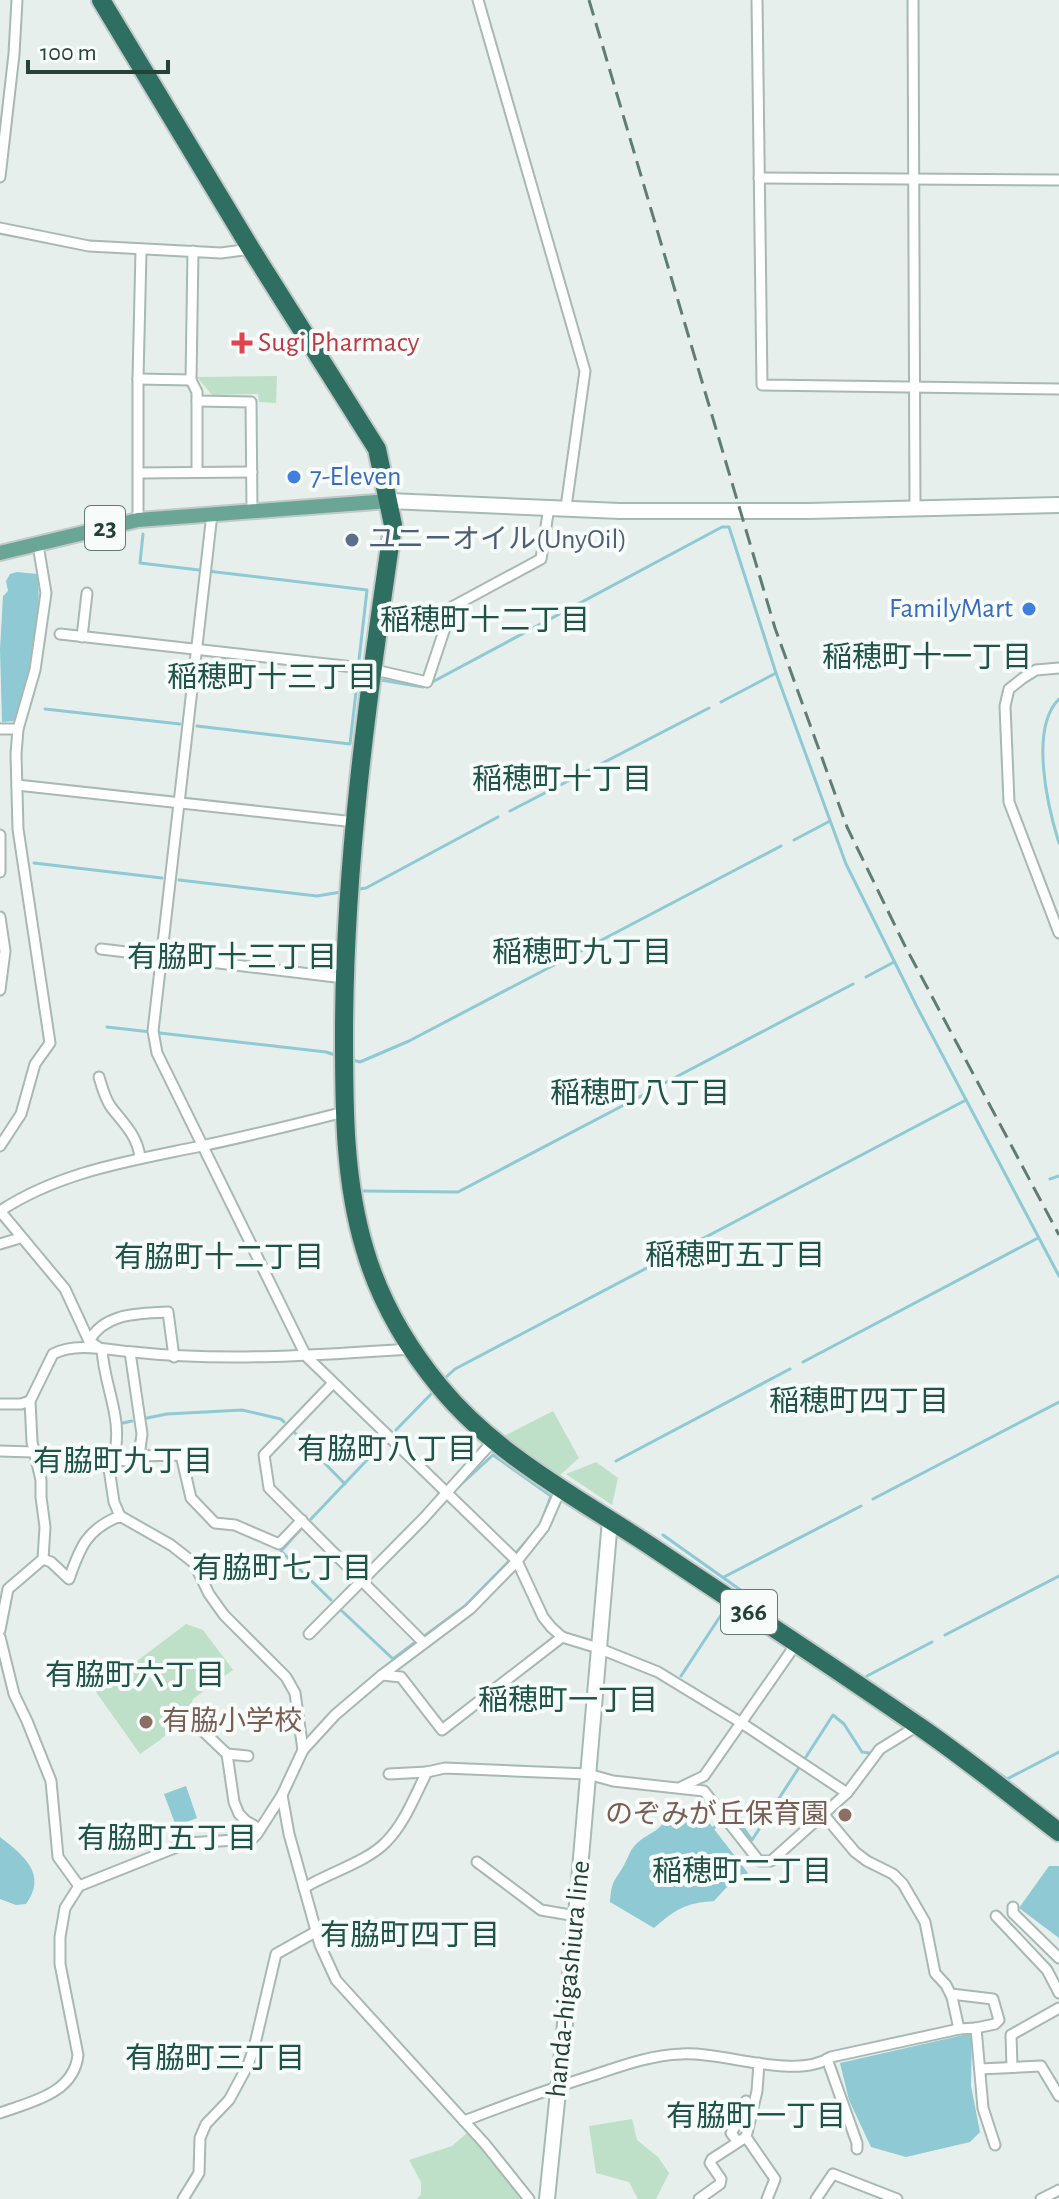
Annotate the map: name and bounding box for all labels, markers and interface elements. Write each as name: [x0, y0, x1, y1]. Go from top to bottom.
scale bar: [28, 24, 168, 74]
text: 100 m: [40, 41, 97, 65]
place label: Sugi Pharmacy: [258, 329, 419, 357]
marker: Sugi Pharmacy: [233, 334, 251, 352]
place label: 7-Eleven: [310, 463, 402, 491]
marker: 7-Eleven: [285, 468, 303, 486]
road number: 23: [85, 506, 125, 550]
place label: ユニーオイル(UnyOil): [368, 526, 627, 554]
marker: ユニーオイル(UnyOil): [343, 531, 361, 549]
place label: FamilyMart: [889, 595, 1013, 623]
marker: FamilyMart: [1020, 600, 1038, 618]
district label: 稲穂町十二丁目: [380, 604, 590, 636]
district label: 稲穂町十一丁目: [822, 641, 1032, 673]
district label: 稲穂町十三丁目: [167, 661, 377, 693]
district label: 稲穂町十丁目: [472, 763, 652, 795]
district label: 稲穂町九丁目: [492, 936, 672, 968]
district label: 有脇町十三丁目: [127, 941, 337, 973]
district label: 稲穂町八丁目: [550, 1077, 730, 1109]
district label: 稲穂町五丁目: [645, 1239, 825, 1271]
district label: 有脇町十二丁目: [114, 1241, 324, 1273]
district label: 稲穂町四丁目: [769, 1385, 949, 1417]
district label: 有脇町八丁目: [297, 1433, 477, 1465]
district label: 有脇町九丁目: [33, 1445, 213, 1477]
district label: 有脇町七丁目: [192, 1552, 372, 1584]
road number: 366: [721, 1590, 777, 1634]
district label: 有脇町六丁目: [45, 1659, 225, 1691]
district label: 稲穂町一丁目: [478, 1684, 658, 1716]
place label: 有脇小学校: [162, 1706, 302, 1736]
marker: 有脇小学校: [137, 1713, 155, 1731]
place label: のぞみが丘保育園: [605, 1799, 829, 1829]
marker: のぞみが丘保育園: [836, 1806, 854, 1824]
district label: 有脇町五丁目: [77, 1822, 257, 1854]
district label: 稲穂町二丁目: [652, 1855, 832, 1887]
street label: handa-higashiura line: [543, 1859, 595, 2099]
district label: 有脇町四丁目: [320, 1919, 500, 1951]
district label: 有脇町三丁目: [125, 2042, 305, 2074]
district label: 有脇町一丁目: [666, 2100, 846, 2132]

